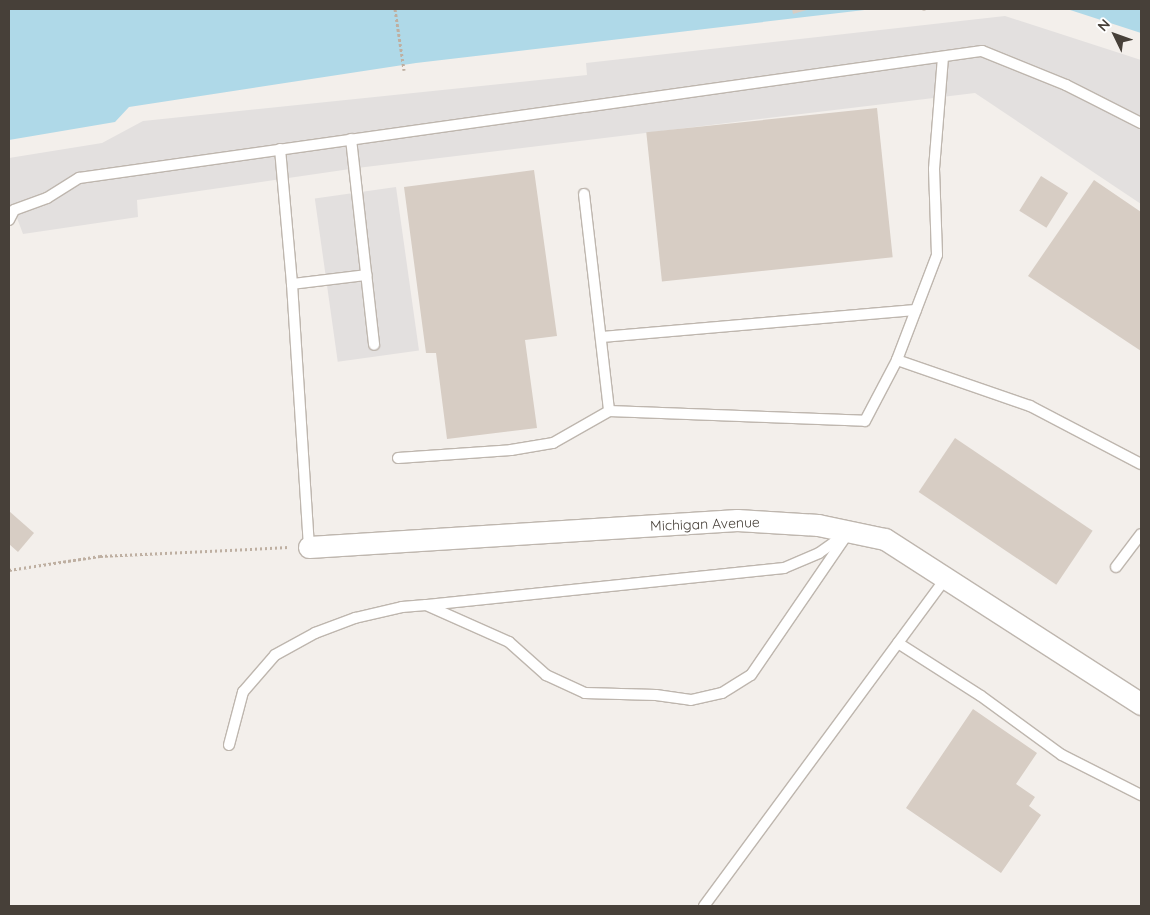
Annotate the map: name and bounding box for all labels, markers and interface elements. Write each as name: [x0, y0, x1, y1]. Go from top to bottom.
north arrow: [1090, 10, 1140, 60]
text: N: [1094, 15, 1114, 35]
street label: Michigan Avenue: [650, 514, 760, 534]

